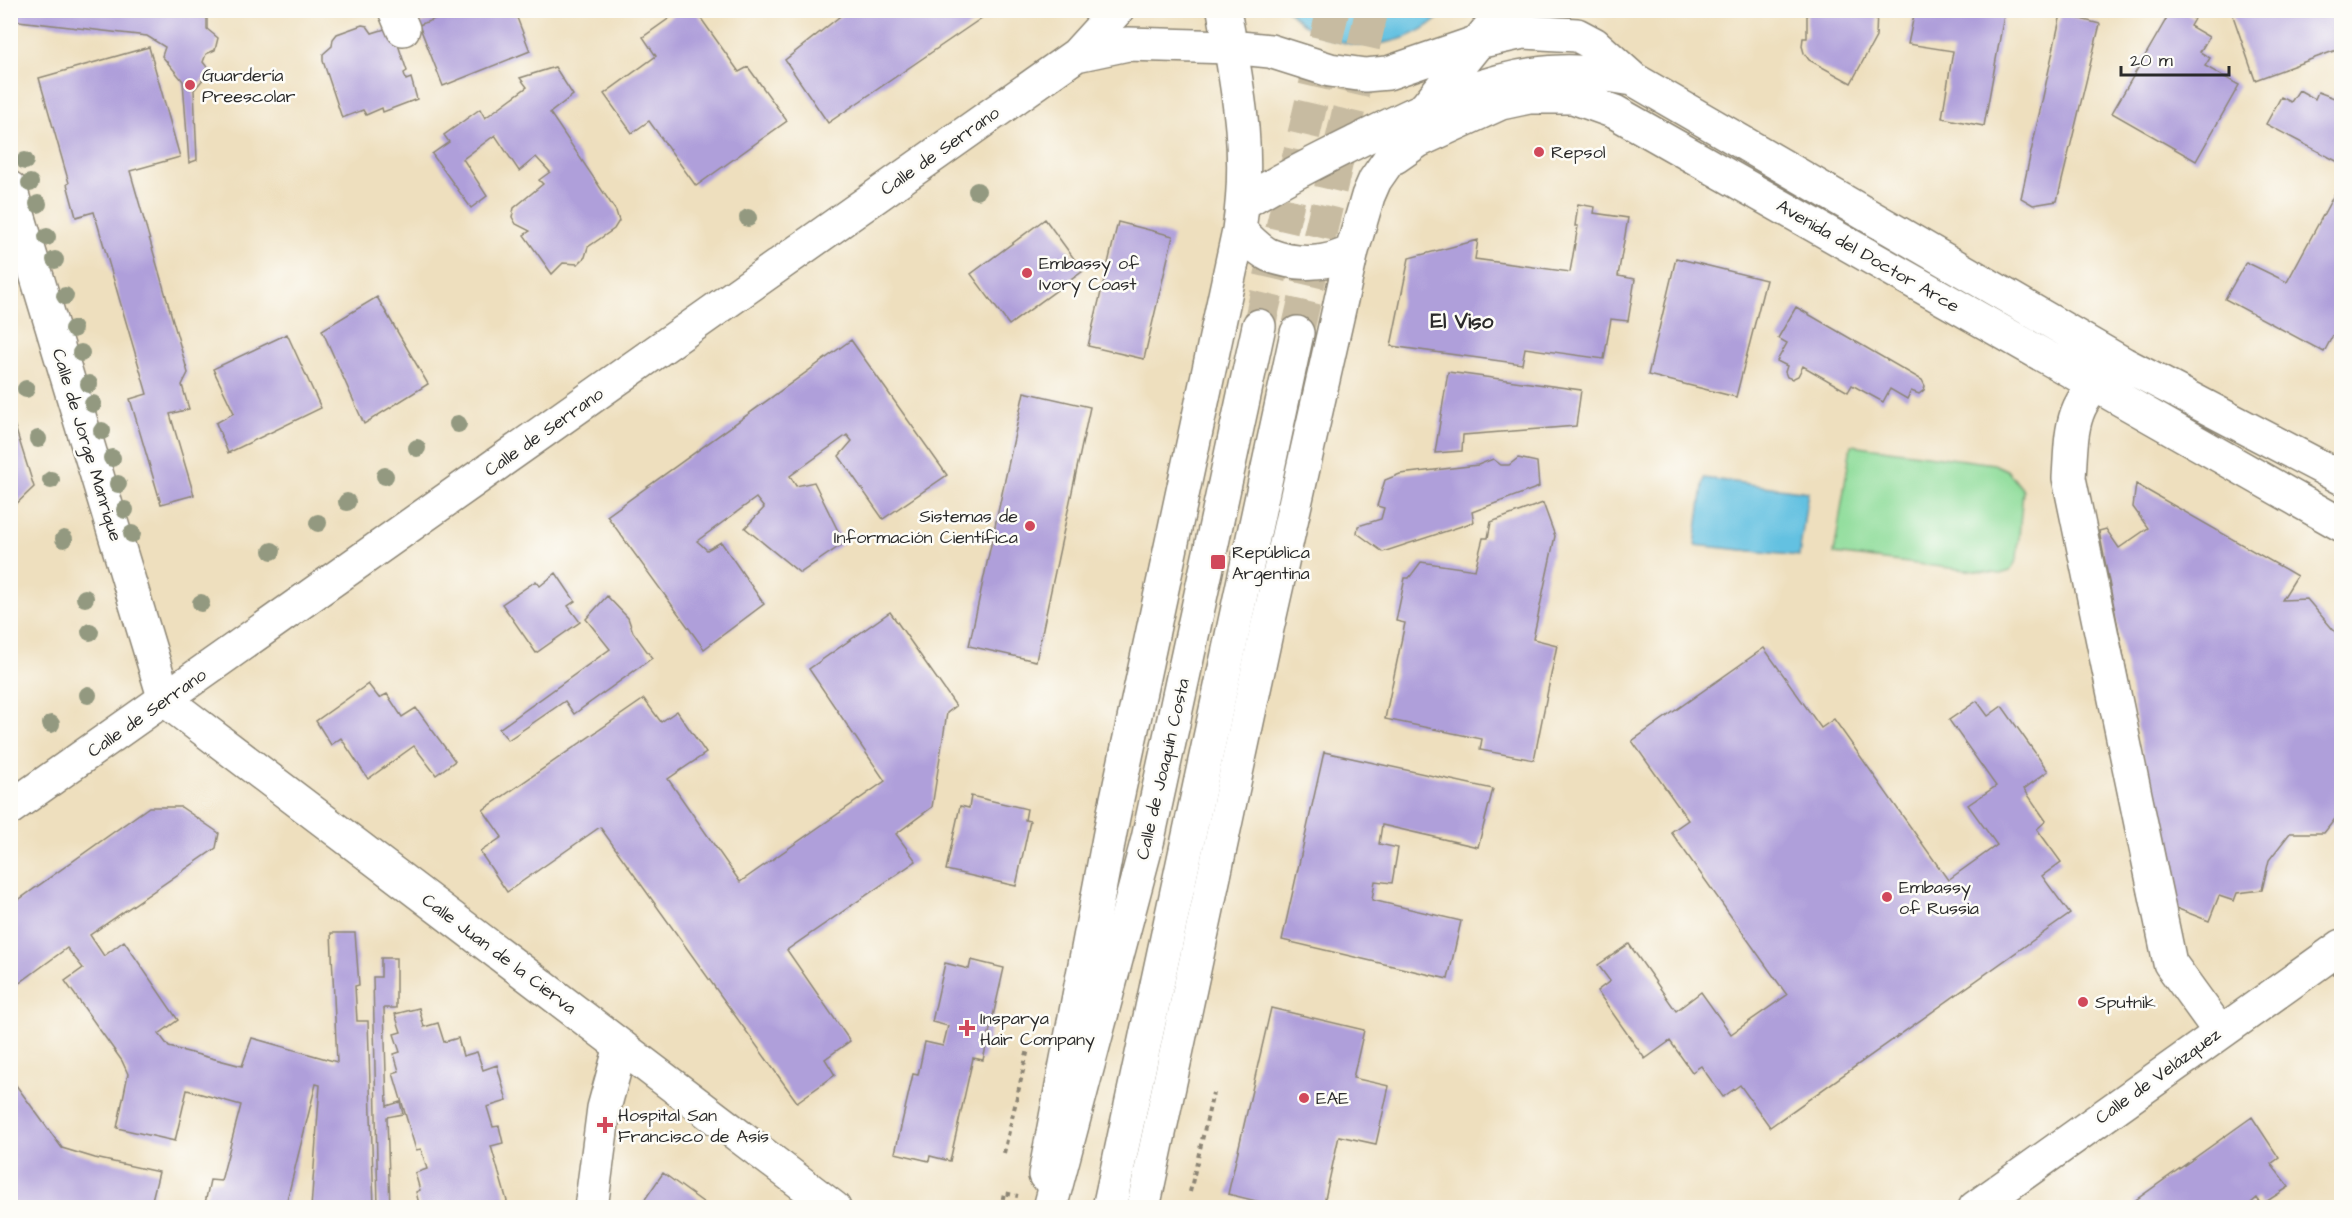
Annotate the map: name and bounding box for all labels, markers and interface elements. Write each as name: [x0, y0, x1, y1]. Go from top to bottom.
scale bar: [2121, 39, 2229, 77]
text: 20 m: [2130, 48, 2173, 73]
place label: Guardería Preescolar: [202, 63, 295, 109]
marker: Guardería Preescolar: [183, 78, 197, 92]
street label: Calle de Serrano: [875, 101, 1005, 201]
place label: Repsol: [1551, 140, 1606, 165]
marker: Repsol: [1532, 145, 1546, 159]
street label: Avenida del Doctor Arce: [1772, 193, 1964, 319]
place label: Embassy of Ivory Coast: [1039, 251, 1139, 298]
marker: Embassy of Ivory Coast: [1020, 266, 1034, 280]
district label: El Viso: [1431, 307, 1494, 336]
street label: Calle de Jorge Manrique: [45, 346, 128, 545]
street label: Calle de Serrano: [479, 382, 609, 482]
place label: Sistemas de Información Científica: [834, 504, 1018, 550]
marker: Sistemas de Información Científica: [1023, 519, 1037, 533]
place label: República Argentina: [1232, 540, 1310, 587]
marker: República Argentina: [1209, 553, 1227, 571]
street label: Calle de Serrano: [82, 663, 212, 763]
street label: Calle de Joaquín Costa: [1130, 676, 1196, 862]
place label: Embassy of Russia: [1899, 875, 1979, 921]
street label: Calle Juan de la Cierva: [417, 888, 581, 1020]
marker: Embassy of Russia: [1880, 890, 1894, 904]
place label: Sputnik: [2095, 990, 2156, 1015]
marker: Sputnik: [2076, 995, 2090, 1009]
place label: Insparya Hair Company: [980, 1006, 1095, 1053]
marker: Insparya Hair Company: [958, 1019, 976, 1037]
street label: Calle de Velázquez: [2090, 1022, 2226, 1130]
place label: EAE: [1316, 1086, 1349, 1111]
marker: EAE: [1297, 1091, 1311, 1105]
place label: Hospital San Francisco de Asís: [618, 1103, 769, 1149]
marker: Hospital San Francisco de Asís: [596, 1116, 614, 1134]

